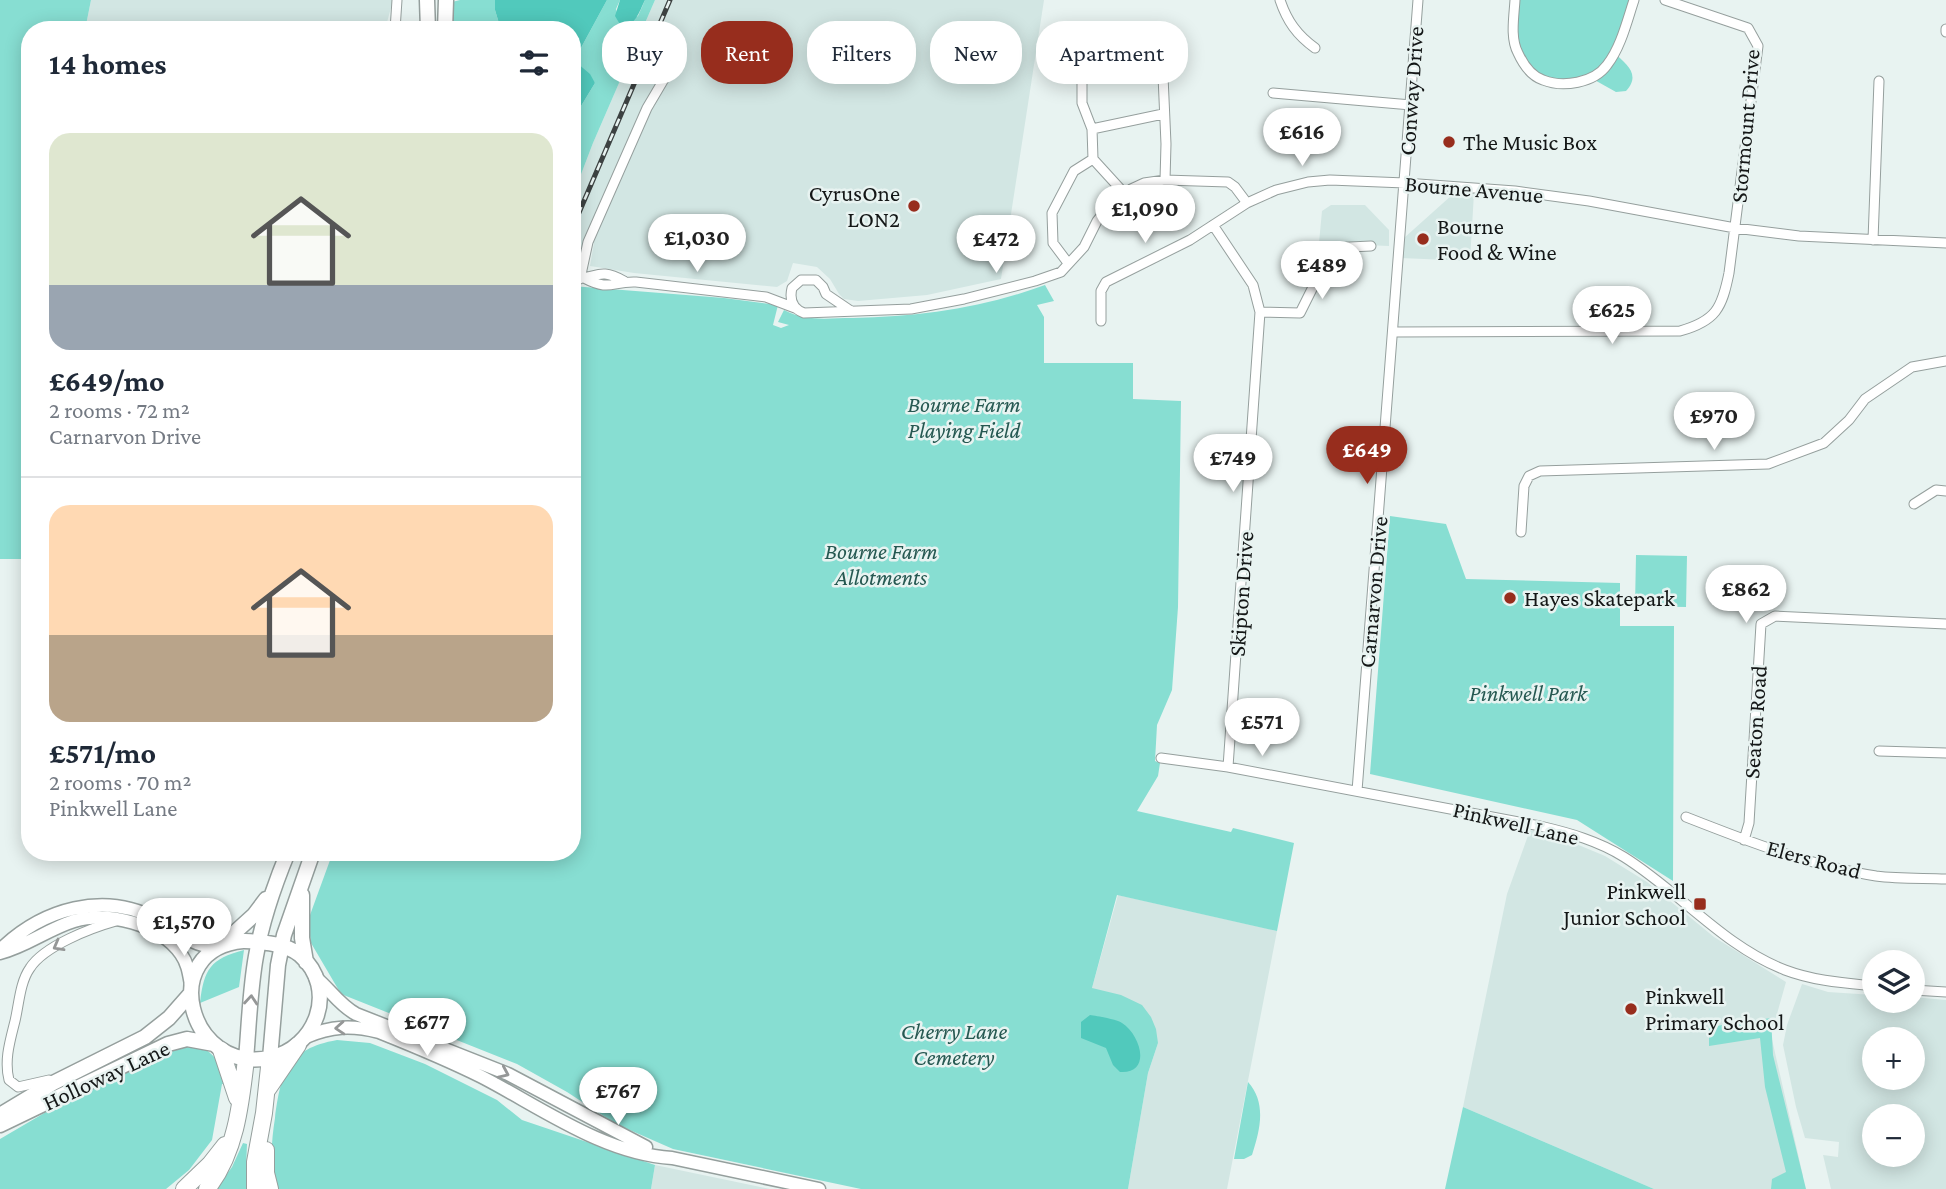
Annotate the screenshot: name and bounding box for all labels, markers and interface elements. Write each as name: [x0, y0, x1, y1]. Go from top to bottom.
chip: Buy: [602, 21, 687, 84]
chip: Rent: [701, 21, 793, 84]
chip: Filters: [807, 21, 916, 84]
chip: New: [930, 21, 1022, 84]
chip: Apartment: [1036, 21, 1188, 84]
street label: Conway Drive: [1394, 26, 1428, 156]
icon: filters: [515, 44, 553, 82]
text: 14 homes: [49, 47, 167, 80]
street label: Stormount Drive: [1725, 48, 1765, 204]
pin: £616: [1261, 108, 1343, 168]
text: £616: [1279, 118, 1325, 144]
place label: The Music Box: [1463, 129, 1597, 155]
marker: The Music Box: [1441, 134, 1457, 150]
street label: Bourne Avenue: [1404, 170, 1544, 208]
icon: home: [238, 178, 364, 304]
place label: CyrusOne LON2: [809, 180, 900, 232]
pin: £1,090: [1088, 186, 1202, 245]
text: £1,090: [1111, 195, 1179, 221]
marker: CyrusOne LON2: [906, 198, 922, 214]
place label: Bourne Food & Wine: [1437, 213, 1557, 265]
pin: £1,030: [640, 215, 754, 274]
pin: £472: [955, 216, 1037, 275]
text: £1,030: [664, 224, 730, 250]
text: £472: [973, 225, 1019, 251]
marker: Bourne Food & Wine: [1415, 231, 1431, 247]
pin: £489: [1281, 242, 1363, 301]
text: £489: [1297, 251, 1347, 277]
pin: £625: [1571, 286, 1653, 346]
text: £625: [1588, 296, 1636, 322]
text: £649/mo: [49, 364, 165, 397]
park label: Bourne Farm Playing Field: [908, 391, 1021, 443]
pin: £970: [1673, 392, 1755, 452]
text: 2 rooms · 72 m²: [49, 397, 190, 423]
text: £970: [1690, 402, 1738, 428]
text: Carnarvon Drive: [49, 423, 201, 449]
pin: £649: [1326, 426, 1408, 486]
pin: £749: [1192, 434, 1274, 494]
text: £649: [1342, 436, 1392, 462]
text: £749: [1210, 444, 1256, 470]
street label: Carnarvon Drive: [1353, 515, 1393, 669]
street label: Skipton Drive: [1224, 531, 1258, 657]
park label: Bourne Farm Allotments: [825, 538, 938, 590]
icon: home: [238, 550, 364, 676]
pin: £862: [1705, 566, 1787, 625]
text: £862: [1721, 575, 1771, 601]
place label: Hayes Skatepark: [1524, 585, 1675, 611]
marker: Hayes Skatepark: [1502, 590, 1518, 606]
street label: Seaton Road: [1738, 664, 1772, 780]
park label: Pinkwell Park: [1469, 680, 1588, 706]
pin: £571: [1221, 698, 1303, 758]
text: £571: [1241, 708, 1283, 734]
text: £571/mo: [49, 736, 156, 769]
text: 2 rooms · 70 m²: [49, 769, 192, 795]
text: Pinkwell Lane: [49, 795, 177, 821]
street label: Pinkwell Lane: [1451, 796, 1581, 850]
street label: Elers Road: [1764, 834, 1864, 884]
place label: Pinkwell Junior School: [1561, 878, 1686, 930]
marker: Pinkwell Junior School: [1692, 896, 1708, 912]
pin: £1,570: [127, 898, 241, 958]
text: £1,570: [153, 908, 215, 934]
one-way arrow: [53, 938, 65, 951]
map controls: [1862, 950, 1925, 1167]
button: layers: [1862, 950, 1925, 1013]
place label: Pinkwell Primary School: [1645, 983, 1784, 1035]
one-way arrow: [243, 994, 258, 1005]
pin: £677: [386, 998, 468, 1058]
marker: Pinkwell Primary School: [1623, 1001, 1639, 1017]
text: £677: [404, 1008, 450, 1034]
park label: Cherry Lane Cemetery: [901, 1018, 1008, 1070]
one-way arrow: [334, 1020, 345, 1035]
button: +: [1862, 1027, 1925, 1090]
street label: Holloway Lane: [39, 1034, 173, 1116]
one-way arrow: [497, 1065, 509, 1079]
pin: £767: [577, 1068, 659, 1127]
text: £767: [595, 1077, 641, 1103]
button: −: [1862, 1104, 1925, 1167]

